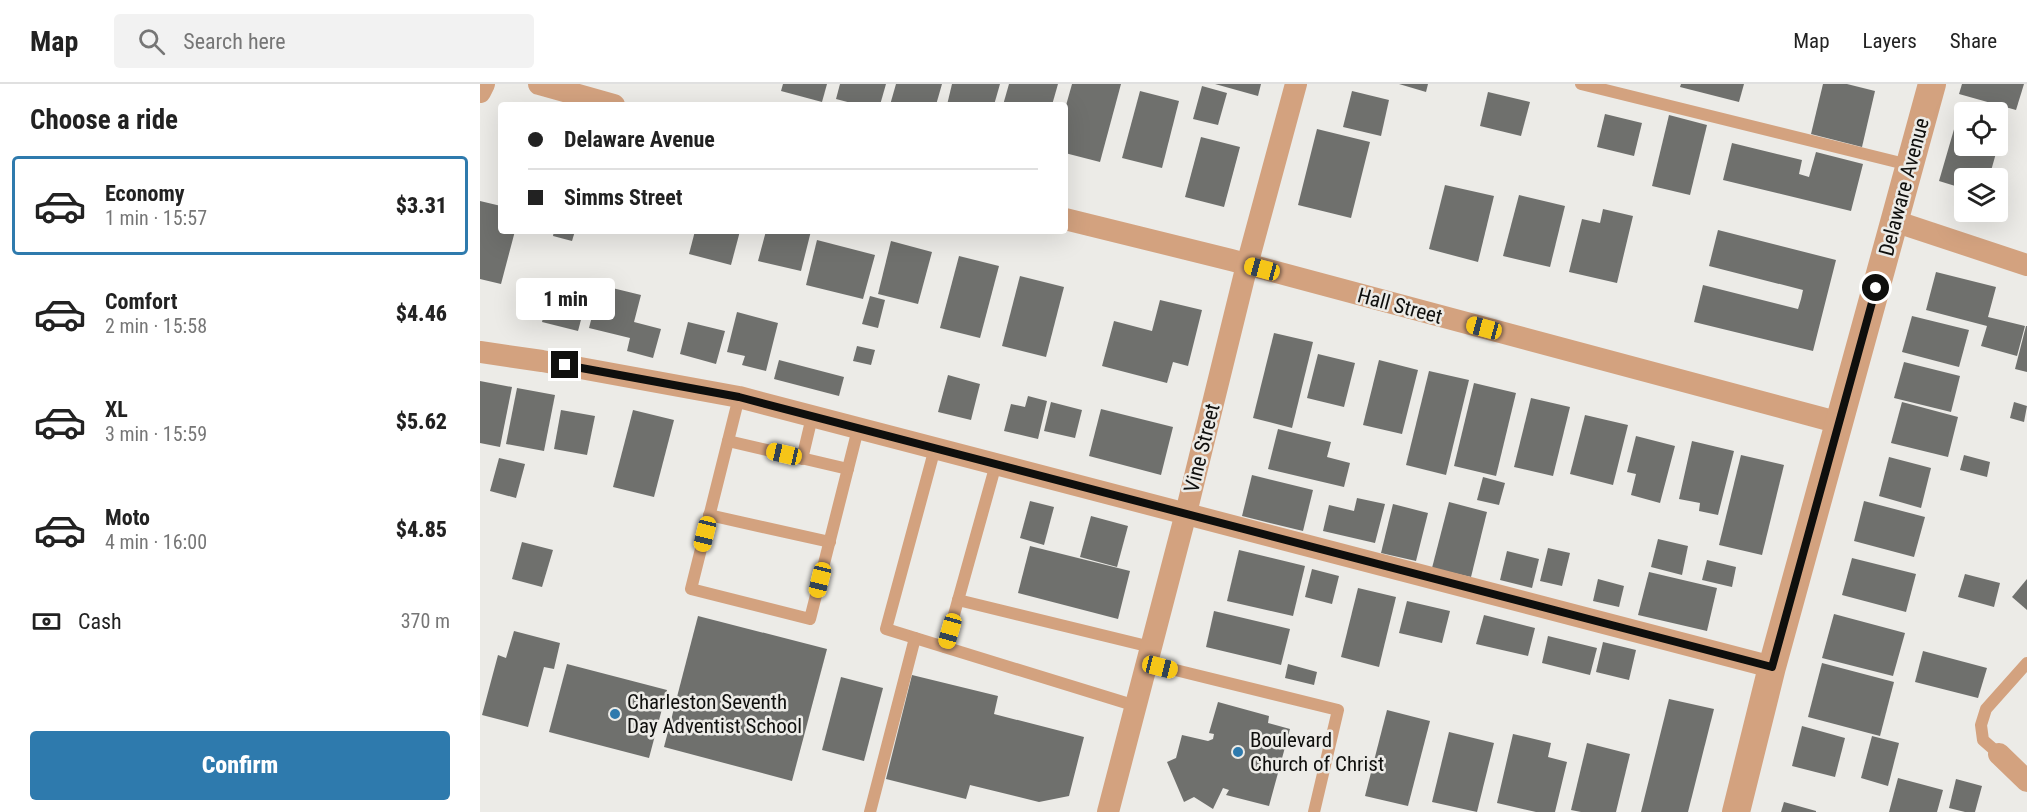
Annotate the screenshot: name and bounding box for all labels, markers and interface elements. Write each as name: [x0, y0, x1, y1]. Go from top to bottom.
search box: [114, 14, 534, 68]
text: Map: [30, 25, 78, 58]
icon: search: [135, 25, 168, 58]
text: Search here: [183, 29, 286, 54]
text: Map: [1793, 29, 1830, 53]
text: Layers: [1863, 29, 1917, 53]
text: Share: [1950, 29, 1997, 53]
map controls: [1954, 102, 2008, 222]
button: locate: [1954, 102, 2008, 156]
text: Choose a ride: [30, 104, 178, 136]
street label: Delaware Avenue: [1874, 115, 1934, 259]
text: Delaware Avenue: [564, 127, 715, 152]
button: layers: [1954, 168, 2008, 222]
icon: car: [33, 179, 87, 233]
text: Economy: [105, 181, 185, 206]
text: Simms Street: [564, 185, 683, 210]
text: $3.31: [396, 193, 447, 218]
text: 1 min · 15:57: [105, 206, 207, 230]
car: [1242, 256, 1282, 282]
route start: [1862, 274, 1889, 301]
callout: 1 min: [516, 278, 614, 320]
street label: Hall Street: [1355, 283, 1445, 329]
icon: car: [33, 287, 87, 341]
text: 1 min: [543, 287, 588, 311]
text: Comfort: [105, 289, 178, 314]
text: $4.46: [396, 301, 447, 326]
text: 2 min · 15:58: [105, 314, 207, 338]
car: [1464, 315, 1504, 341]
route end: [551, 351, 578, 378]
icon: car: [33, 395, 87, 449]
text: XL: [105, 397, 128, 422]
street label: Vine Street: [1179, 401, 1225, 495]
text: $5.62: [396, 409, 447, 434]
text: 3 min · 15:59: [105, 422, 207, 446]
car: [764, 441, 804, 467]
icon: car: [33, 503, 87, 557]
text: Moto: [105, 505, 150, 530]
car: [692, 514, 718, 554]
text: $4.85: [396, 517, 447, 542]
text: 4 min · 16:00: [105, 530, 207, 554]
car: [807, 560, 833, 600]
icon: cash: [30, 605, 63, 638]
text: Cash: [78, 609, 122, 634]
text: 370 m: [401, 609, 450, 633]
car: [936, 611, 964, 651]
car: [1140, 654, 1180, 680]
place label: Charleston Seventh Day Adventist School: [627, 690, 802, 738]
marker: Charleston Seventh Day Adventist School: [608, 707, 622, 721]
place label: Boulevard Church of Christ: [1250, 728, 1384, 776]
button: Confirm: [30, 731, 450, 800]
marker: Boulevard Church of Christ: [1231, 745, 1245, 759]

